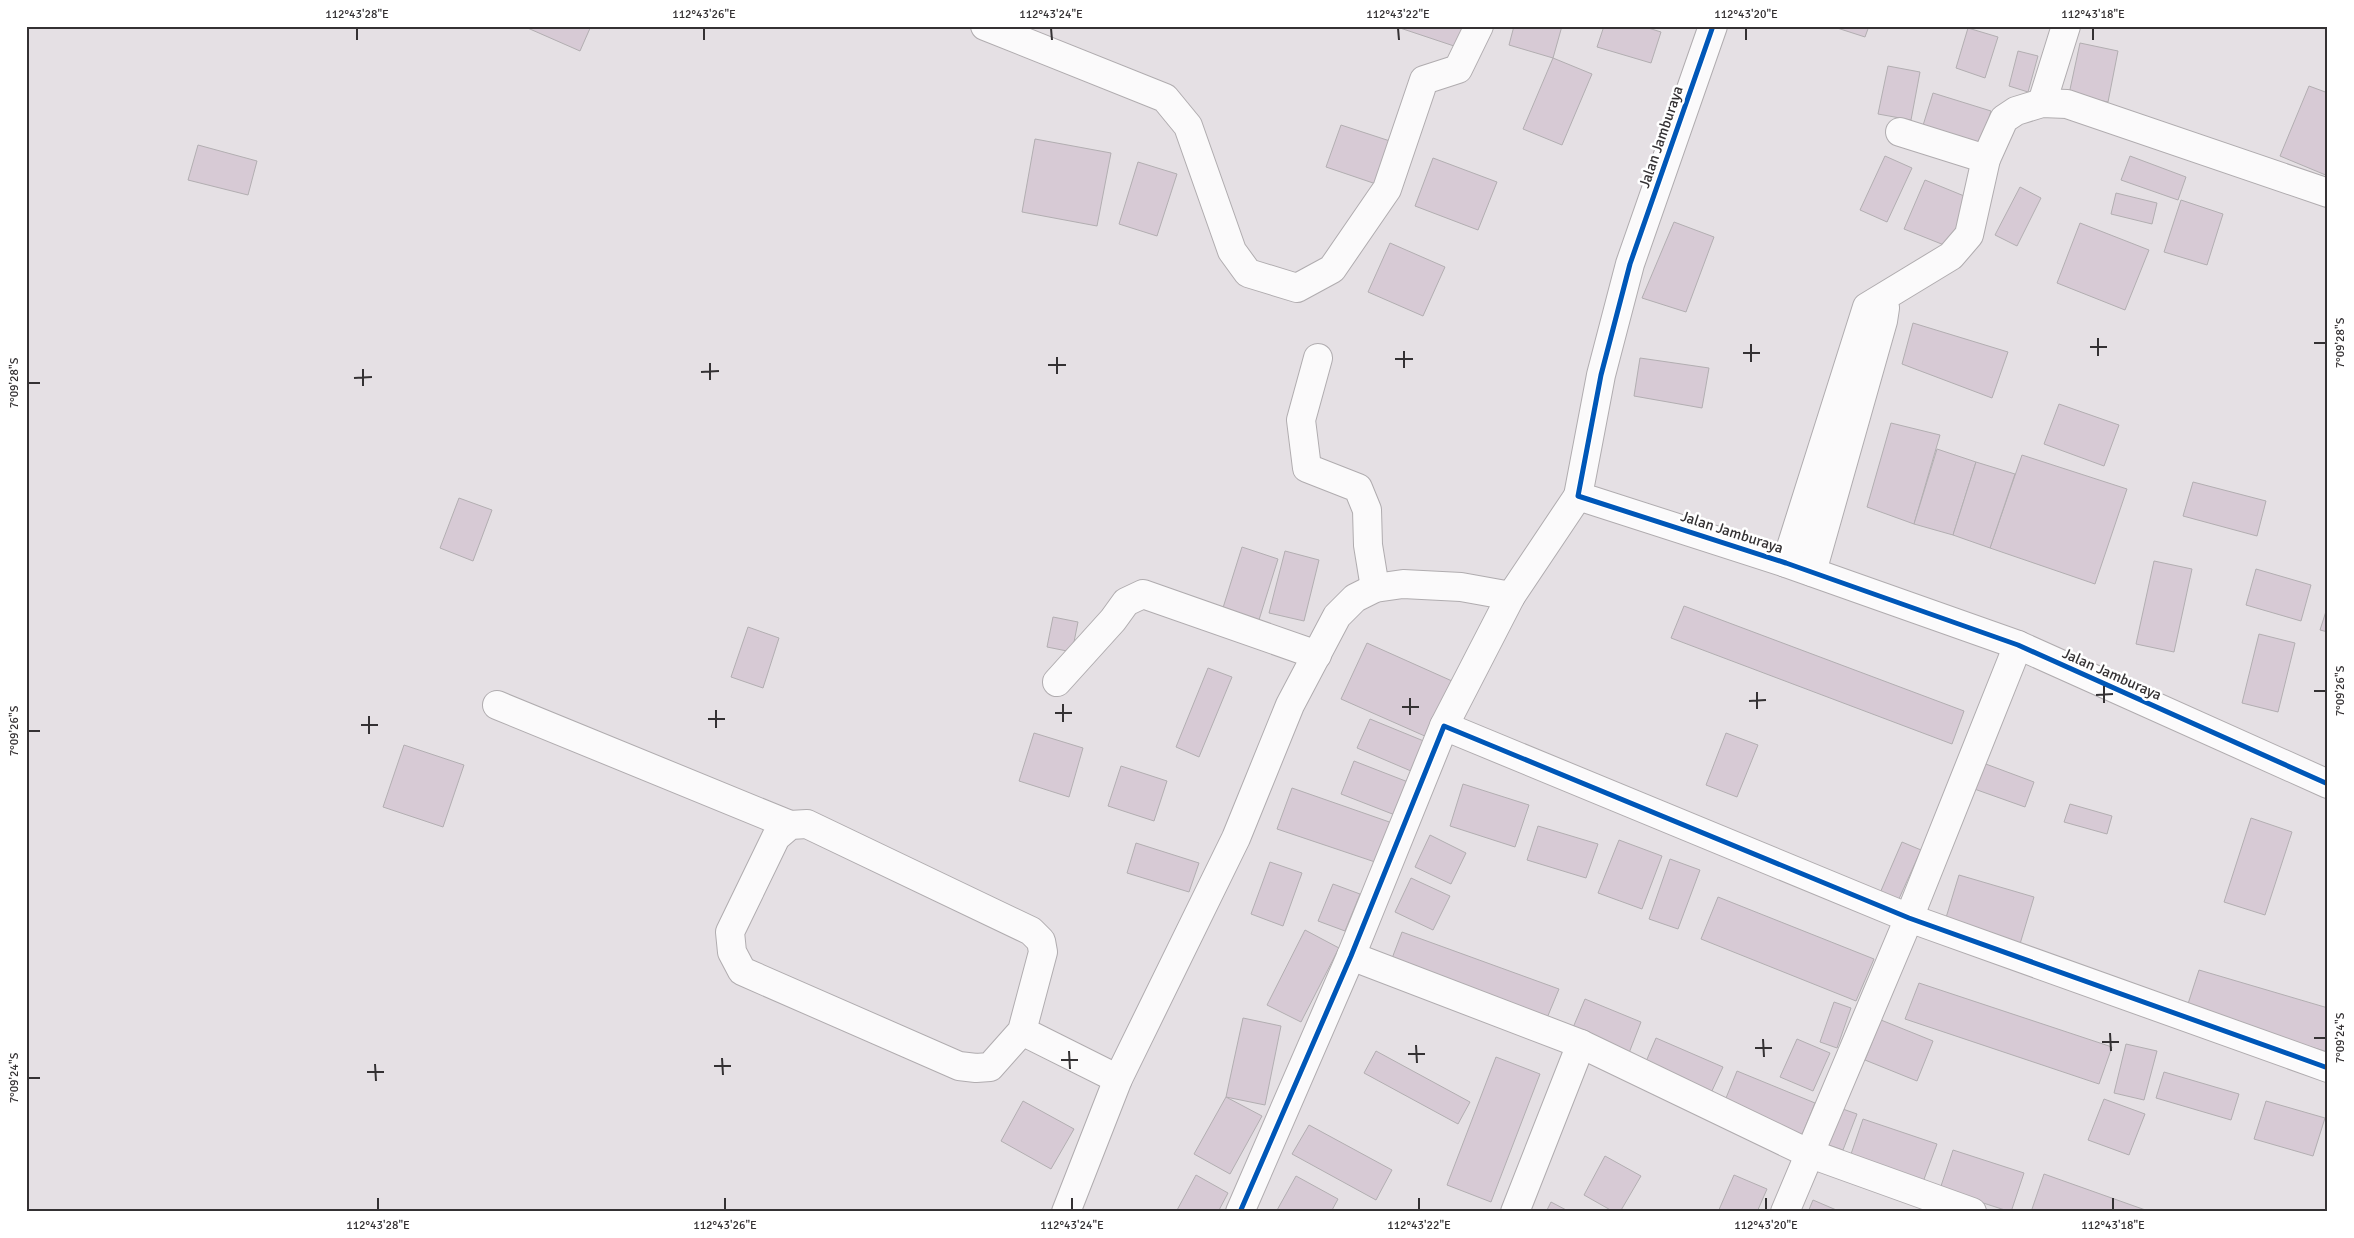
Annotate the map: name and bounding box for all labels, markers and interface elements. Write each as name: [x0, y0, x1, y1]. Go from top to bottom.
text: 112°43'28"E: [325, 7, 389, 22]
text: 112°43'26"E: [672, 7, 736, 22]
text: 112°43'24"E: [1019, 7, 1083, 22]
text: 112°43'22"E: [1366, 7, 1430, 22]
text: 112°43'20"E: [1714, 7, 1778, 22]
text: 112°43'18"E: [2061, 7, 2125, 22]
street label: Jalan Jamburaya: [1635, 84, 1687, 190]
text: 7°09'28"S: [2333, 317, 2348, 368]
text: 7°09'28"S: [7, 357, 22, 408]
street label: Jalan Jamburaya: [1678, 507, 1786, 557]
street label: Jalan Jamburaya: [2060, 644, 2164, 704]
text: 7°09'26"S: [2333, 665, 2348, 716]
text: 7°09'26"S: [7, 705, 22, 756]
text: 7°09'24"S: [2333, 1012, 2348, 1063]
text: 7°09'24"S: [7, 1052, 22, 1103]
text: 112°43'28"E: [346, 1218, 410, 1233]
text: 112°43'26"E: [693, 1218, 757, 1233]
text: 112°43'24"E: [1040, 1218, 1104, 1233]
text: 112°43'22"E: [1387, 1218, 1451, 1233]
text: 112°43'20"E: [1734, 1218, 1798, 1233]
text: 112°43'18"E: [2081, 1218, 2145, 1233]

